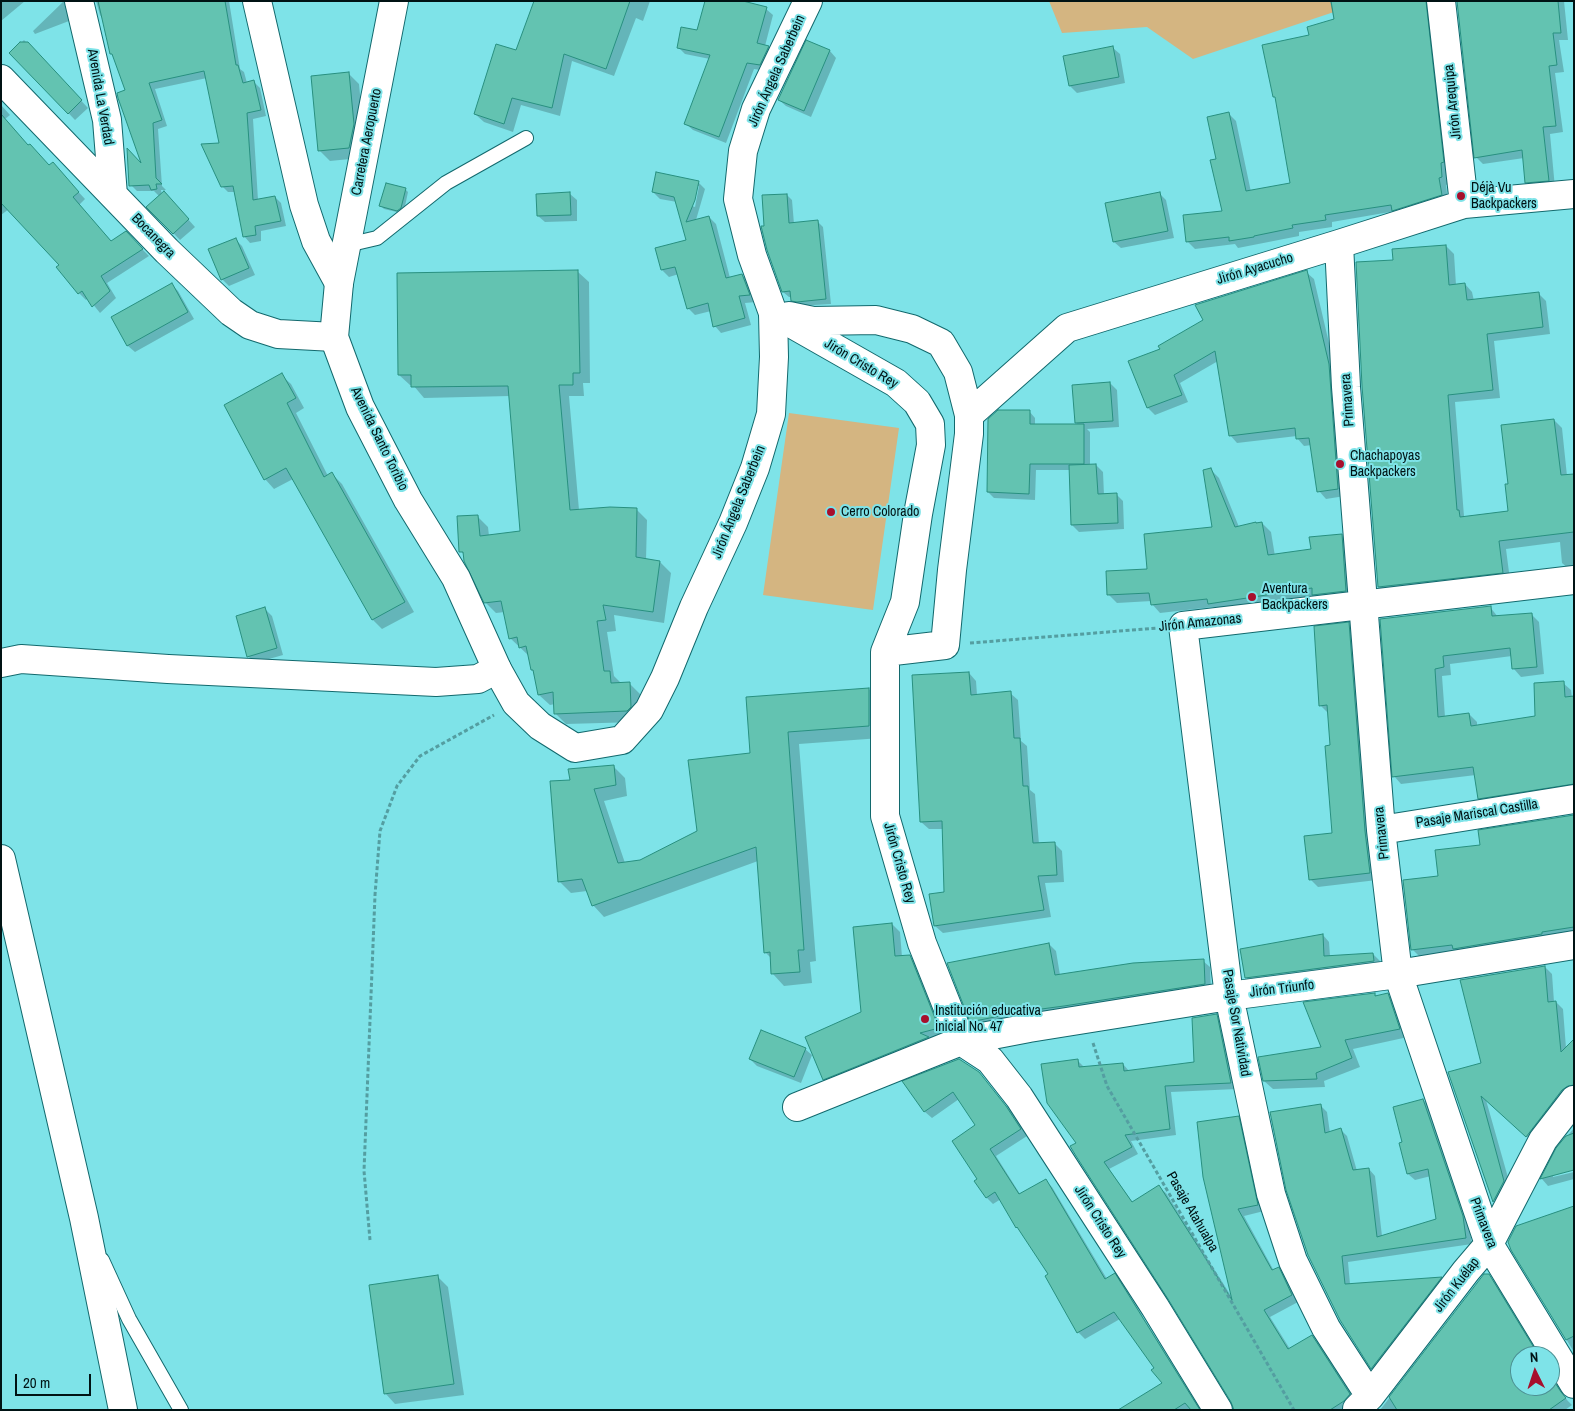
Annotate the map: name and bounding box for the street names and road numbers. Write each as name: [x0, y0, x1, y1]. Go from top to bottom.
street label: Jirón Ángela Saberbein: [745, 12, 809, 130]
street label: Avenida La Verdad: [83, 48, 117, 146]
street label: Jirón Arequipa: [1441, 64, 1465, 140]
street label: Carretera Aeropuerto: [348, 87, 386, 197]
street label: Bocanegra: [128, 210, 178, 262]
street label: Jirón Ayacucho: [1215, 249, 1295, 289]
street label: Jirón Cristo Rey: [821, 335, 901, 393]
street label: Primavera: [1338, 373, 1358, 427]
street label: Avenida Santo Toribio: [347, 384, 411, 494]
street label: Jirón Ángela Saberbein: [709, 443, 769, 561]
street label: Jirón Amazonas: [1158, 610, 1242, 636]
street label: Pasaje Mariscal Castilla: [1415, 796, 1539, 832]
street label: Primavera: [1371, 806, 1393, 860]
street label: Jirón Cristo Rey: [879, 821, 919, 905]
street label: Pasaje Sor Natividad: [1218, 968, 1254, 1078]
street label: Jirón Triunfo: [1249, 977, 1315, 1001]
street label: Pasaje Atahualpa: [1162, 1169, 1222, 1255]
street label: Jirón Cristo Rey: [1070, 1183, 1130, 1261]
street label: Primavera: [1466, 1195, 1500, 1251]
street label: Jirón Kuélap: [1431, 1254, 1483, 1316]

